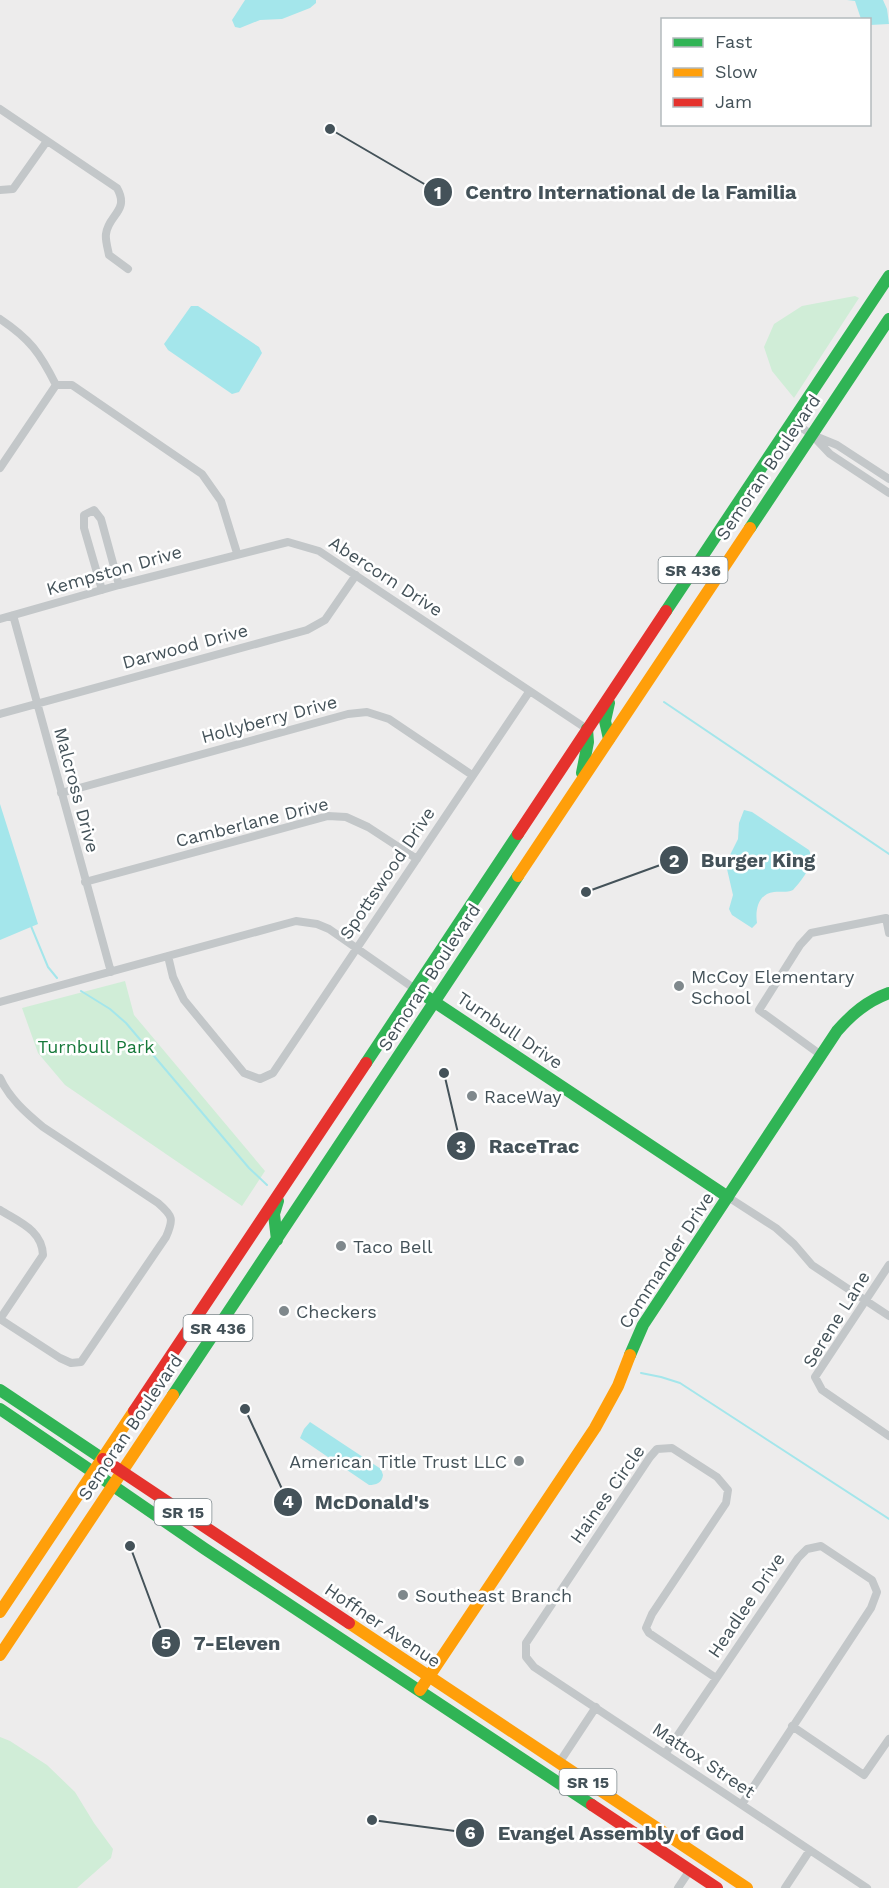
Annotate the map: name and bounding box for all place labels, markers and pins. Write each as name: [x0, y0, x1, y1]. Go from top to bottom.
callout: Centro International de la Familia: [423, 173, 809, 211]
callout: Burger King: [659, 841, 828, 879]
place label: McCoy Elementary School: [691, 966, 855, 1008]
marker: McCoy Elementary School: [672, 979, 686, 993]
place label: RaceWay: [484, 1086, 562, 1107]
marker: RaceWay: [465, 1089, 479, 1103]
callout: RaceTrac: [446, 1127, 591, 1165]
place label: Taco Bell: [353, 1236, 433, 1257]
marker: Taco Bell: [334, 1239, 348, 1253]
place label: Checkers: [296, 1301, 377, 1322]
marker: Checkers: [277, 1304, 291, 1318]
place label: American Title Trust LLC: [289, 1451, 507, 1472]
marker: American Title Trust LLC: [512, 1454, 526, 1468]
callout: McDonald's: [273, 1483, 441, 1521]
place label: Southeast Branch: [415, 1585, 572, 1606]
marker: Southeast Branch: [396, 1588, 410, 1602]
callout: 7-Eleven: [151, 1624, 292, 1662]
callout: Evangel Assembly of God: [455, 1814, 757, 1852]

